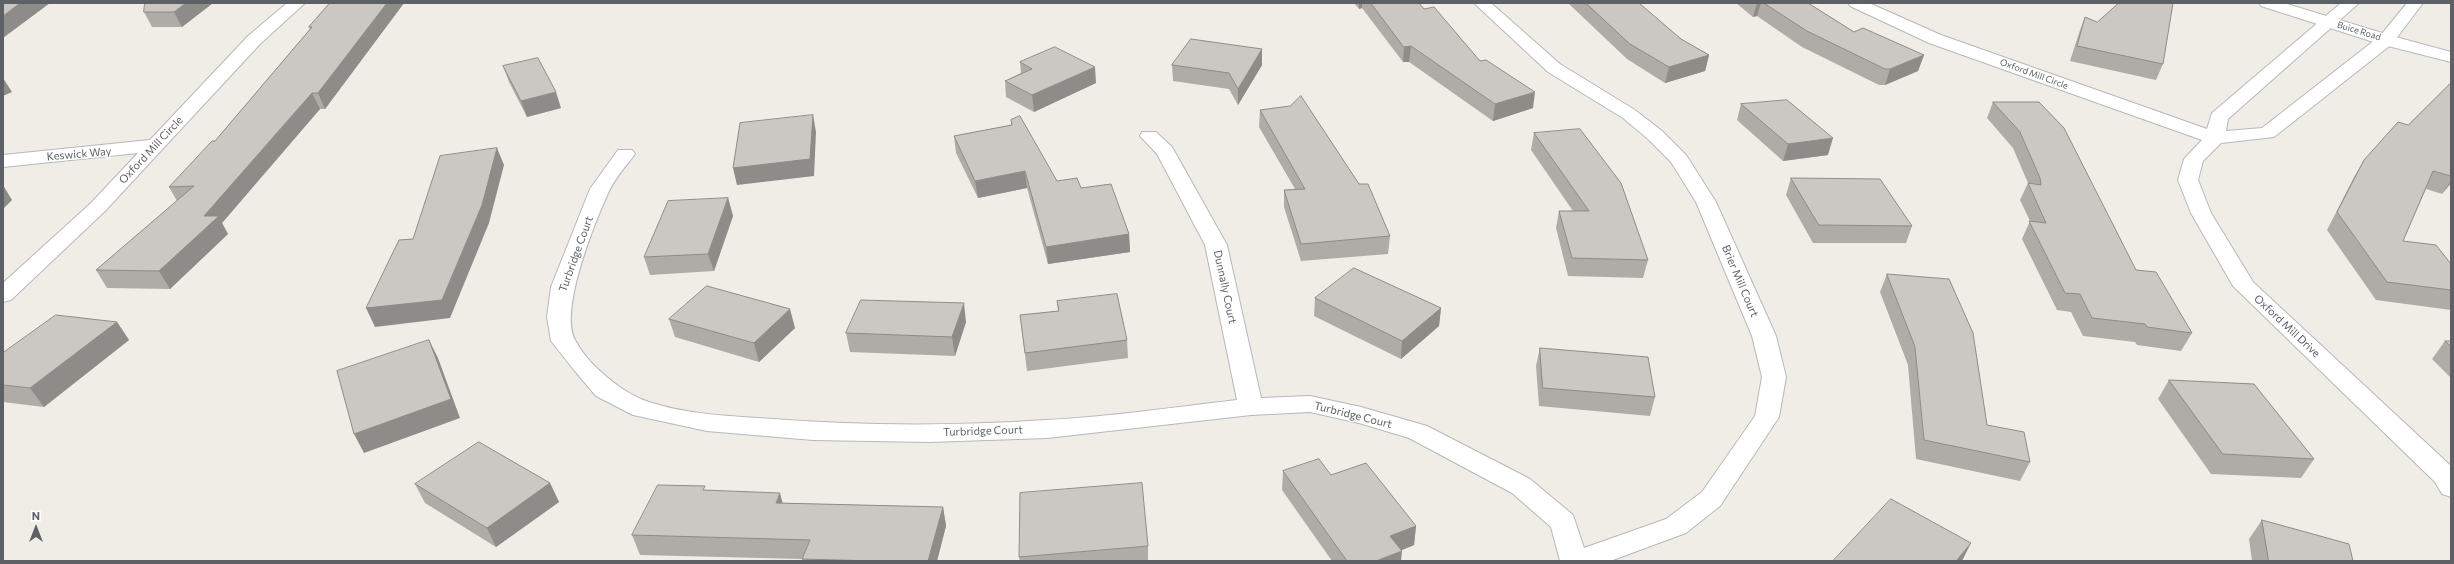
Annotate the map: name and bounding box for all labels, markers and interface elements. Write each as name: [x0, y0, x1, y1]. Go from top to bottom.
street label: Buice Road: [2336, 19, 2382, 43]
street label: Oxford Mill Circle: [1998, 57, 2070, 91]
street label: Oxford Mill Circle: [116, 113, 186, 187]
street label: Keswick Way: [46, 145, 112, 163]
street label: Turbridge Court: [556, 214, 596, 294]
street label: Brier Mill Court: [1719, 243, 1761, 319]
street label: Dunnally Court: [1211, 249, 1239, 325]
street label: Oxford Mill Drive: [2251, 292, 2323, 360]
street label: Turbridge Court: [1313, 399, 1393, 431]
street label: Turbridge Court: [943, 423, 1023, 439]
north arrow: [16, 508, 56, 548]
text: N: [32, 509, 40, 522]

